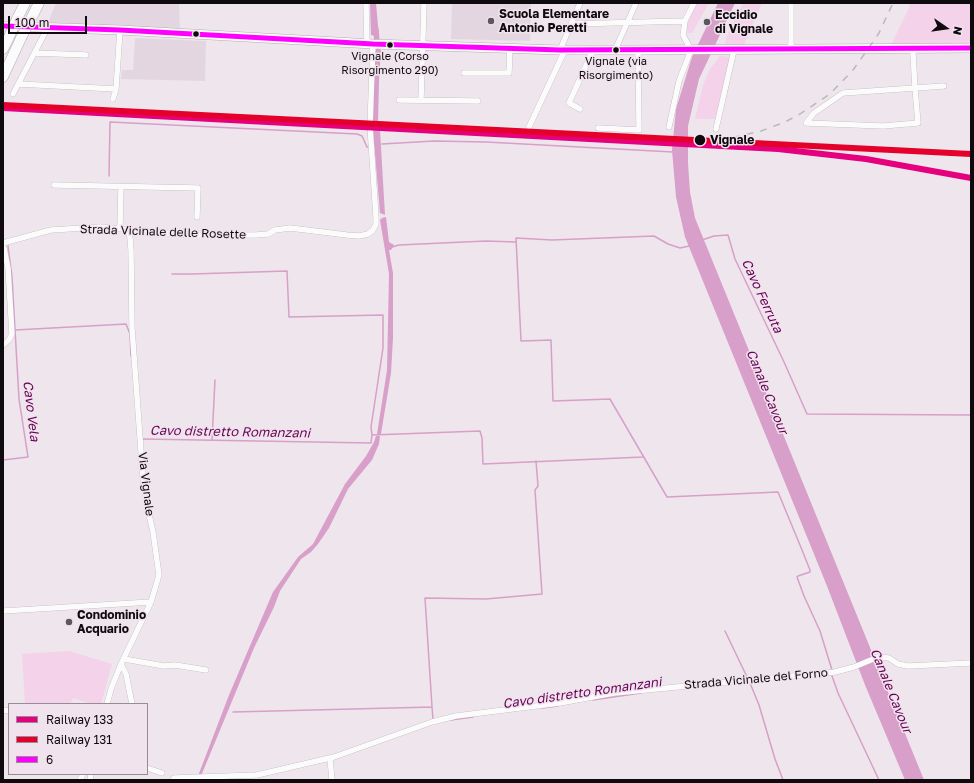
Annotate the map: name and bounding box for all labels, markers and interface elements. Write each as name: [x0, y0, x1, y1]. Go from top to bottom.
place label: Scuola Elementare Antonio Peretti: [499, 7, 609, 35]
scale bar: [10, 8, 89, 34]
place label: Eccidio di Vignale: [715, 8, 773, 36]
north arrow: [926, 8, 966, 48]
text: 100 m: [15, 15, 49, 30]
marker: Scuola Elementare Antonio Peretti: [486, 16, 496, 26]
marker: Eccidio di Vignale: [702, 17, 712, 27]
text: N: [951, 25, 965, 36]
unlabelled marker: [191, 29, 201, 39]
marker: Vignale (Corso Risorgimento 290): [385, 40, 395, 50]
marker: Vignale (via Risorgimento): [611, 45, 621, 55]
place label: Vignale (Corso Risorgimento 290): [341, 50, 439, 76]
place label: Vignale (via Risorgimento): [579, 55, 653, 81]
marker: Vignale: [693, 133, 707, 147]
place label: Vignale: [710, 133, 754, 147]
street label: Strada Vicinale delle Rosette: [80, 222, 246, 242]
water label: Cavo Ferruta: [738, 257, 786, 335]
water label: Canale Cavour: [743, 347, 791, 437]
water label: Cavo Vela: [20, 380, 42, 442]
water label: Cavo distretto Romanzani: [150, 423, 310, 441]
street label: Via Vignale: [135, 451, 157, 517]
place label: Condominio Acquario: [77, 608, 146, 636]
marker: Condominio Acquario: [64, 617, 74, 627]
water label: Canale Cavour: [867, 646, 915, 736]
street label: Strada Vicinale del Forno: [684, 666, 828, 692]
water label: Cavo distretto Romanzani: [502, 674, 662, 712]
legend: [8, 703, 148, 775]
text: Railway 133: [46, 712, 113, 727]
text: Railway 131: [46, 732, 112, 747]
text: 6: [46, 752, 53, 767]

